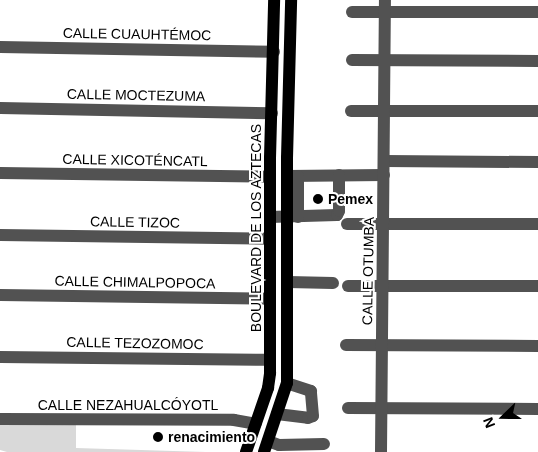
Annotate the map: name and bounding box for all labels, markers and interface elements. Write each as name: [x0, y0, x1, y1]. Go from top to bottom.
street label: CALLE CUAUHTÉMOC: [63, 24, 211, 44]
street label: CALLE MOCTEZUMA: [67, 85, 205, 105]
street label: BOULEVARD DE LOS AZTECAS: [248, 123, 264, 333]
street label: CALLE XICOTÉNCATL: [62, 150, 208, 170]
place label: Pemex: [328, 191, 373, 207]
marker: Pemex: [312, 193, 324, 205]
street label: CALLE TIZOC: [90, 213, 180, 231]
street label: CALLE OTUMBA: [359, 217, 377, 325]
street label: CALLE CHIMALPOPOCA: [54, 272, 216, 292]
street label: CALLE TEZOZOMOC: [66, 333, 204, 353]
north arrow: [478, 392, 528, 442]
street label: CALLE NEZAHUALCÓYOTL: [38, 397, 218, 413]
text: N: [480, 415, 498, 430]
place label: renacimiento: [168, 429, 255, 445]
marker: renacimiento: [152, 431, 164, 443]

